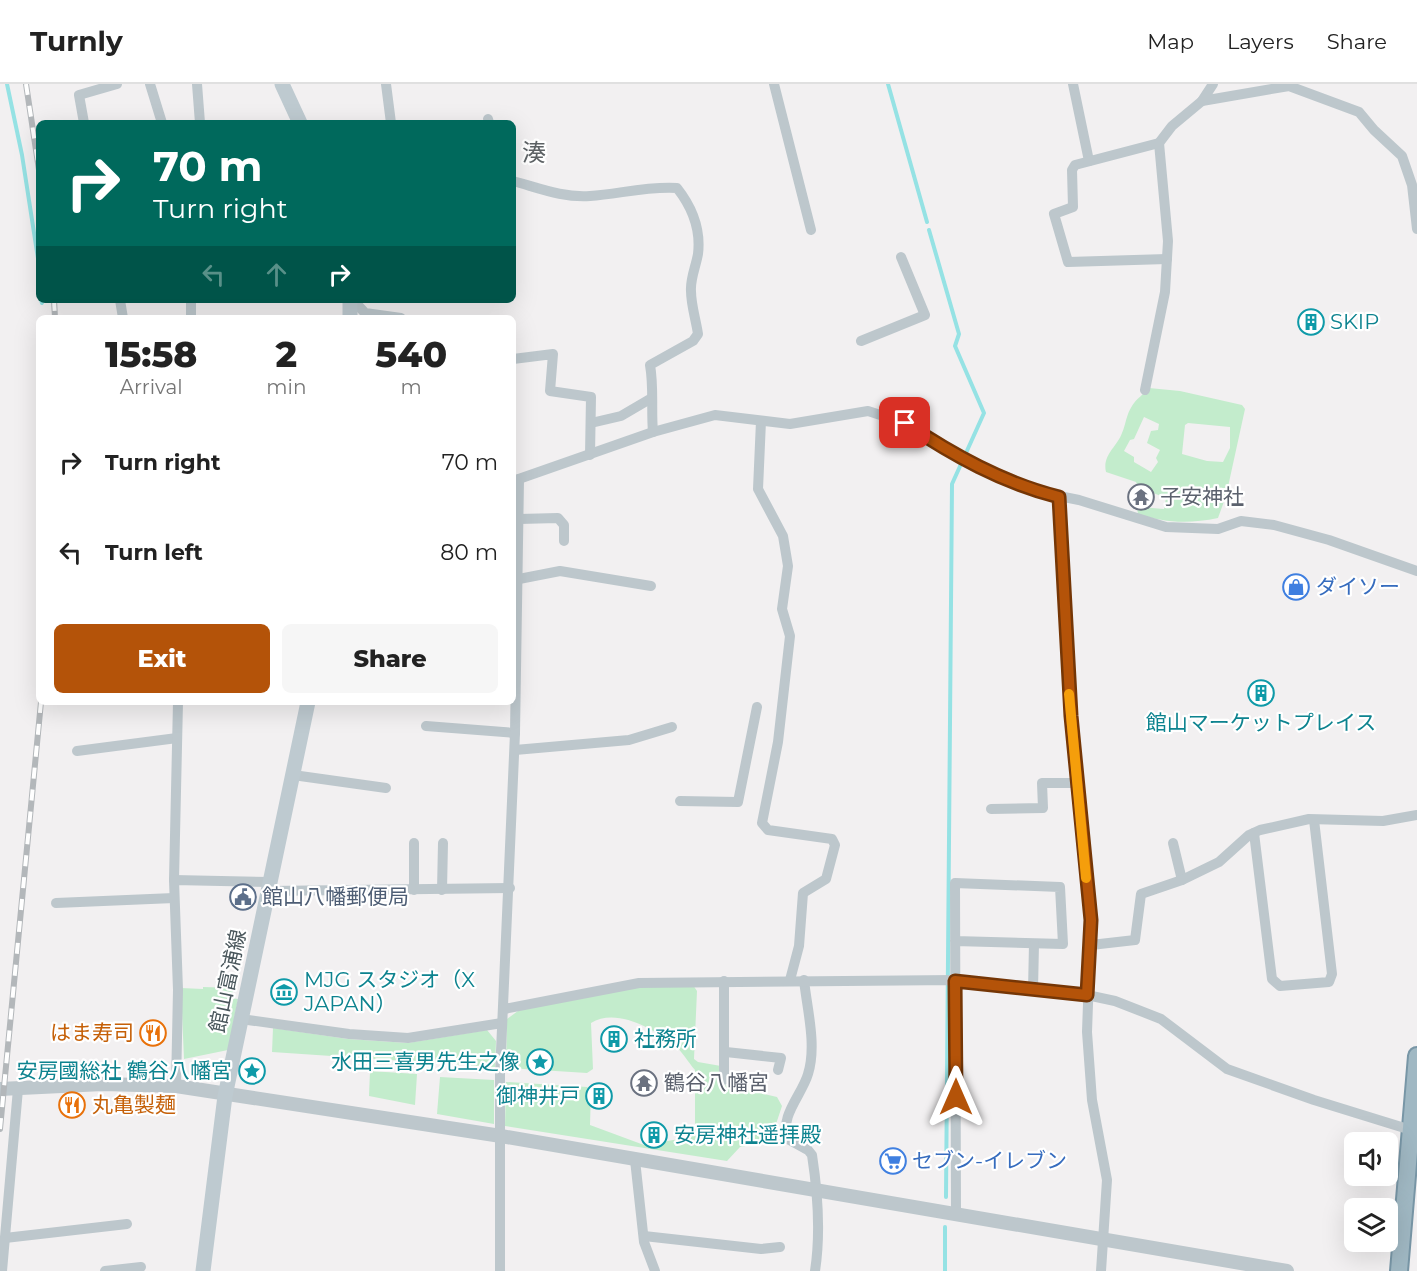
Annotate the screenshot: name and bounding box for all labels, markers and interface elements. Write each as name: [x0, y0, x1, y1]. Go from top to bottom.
text: Turnly: [30, 24, 123, 58]
text: Map: [1147, 29, 1194, 54]
text: Layers: [1227, 29, 1294, 54]
text: Share: [1327, 29, 1387, 54]
district label: 湊: [522, 138, 546, 167]
text: 70 m: [153, 140, 263, 192]
icon: right: [54, 144, 132, 222]
text: Turn right: [153, 192, 288, 225]
icon: left: [197, 258, 230, 291]
icon: ahead: [260, 258, 293, 291]
icon: right: [323, 258, 356, 291]
building icon: SKIP: [1296, 307, 1326, 337]
place label: SKIP: [1330, 309, 1379, 334]
text: 15:58: [105, 332, 197, 376]
text: 2: [276, 332, 297, 376]
text: 540: [375, 332, 447, 376]
text: Arrival: [120, 375, 183, 399]
text: min: [266, 375, 306, 399]
text: m: [401, 375, 422, 399]
pin: [879, 397, 930, 448]
icon: arrive: [888, 406, 921, 439]
icon: right: [54, 446, 87, 479]
text: Turn right: [105, 449, 220, 476]
text: 70 m: [442, 449, 498, 476]
temple icon: 子安神社: [1126, 482, 1156, 512]
place label: 子安神社: [1160, 484, 1244, 509]
icon: left: [54, 536, 87, 569]
text: Turn left: [105, 539, 203, 566]
text: 80 m: [440, 539, 498, 566]
shop icon: ダイソー: [1281, 572, 1311, 602]
place label: ダイソー: [1316, 574, 1400, 599]
button: Exit: [54, 624, 270, 693]
button: Share: [282, 624, 498, 693]
building icon: 館山マーケットプレイス: [1246, 678, 1276, 708]
place label: 館山マーケットプレイス: [1146, 710, 1376, 735]
public building icon: 館山八幡郵便局: [228, 882, 258, 912]
place label: 館山八幡郵便局: [262, 884, 409, 909]
street label: 館山富浦線: [204, 927, 251, 1035]
place label: MJG スタジオ（X JAPAN）: [303, 967, 475, 1016]
museum icon: MJG スタジオ（X JAPAN）: [269, 977, 299, 1007]
restaurant icon: はま寿司: [138, 1018, 168, 1048]
place label: はま寿司: [50, 1020, 134, 1045]
building icon: 社務所: [599, 1024, 629, 1054]
place label: 社務所: [634, 1026, 697, 1051]
place icon: 水田三喜男先生之像: [525, 1047, 555, 1077]
place label: 水田三喜男先生之像: [331, 1049, 520, 1074]
place icon: 安房國総社 鶴谷八幡宮: [237, 1056, 267, 1086]
place label: 安房國総社 鶴谷八幡宮: [16, 1058, 232, 1083]
position arrow: [924, 1065, 988, 1129]
temple icon: 鶴谷八幡宮: [629, 1068, 659, 1098]
place label: 鶴谷八幡宮: [664, 1070, 769, 1095]
building icon: 御神井戸: [584, 1081, 614, 1111]
place label: 御神井戸: [496, 1083, 580, 1108]
restaurant icon: 丸亀製麺: [57, 1090, 87, 1120]
place label: 丸亀製麺: [92, 1092, 176, 1117]
building icon: 安房神社遥拝殿: [639, 1120, 669, 1150]
place label: 安房神社遥拝殿: [674, 1122, 821, 1147]
map controls: [1344, 1132, 1398, 1252]
button: sound: [1344, 1132, 1398, 1186]
supermarket icon: セブン-イレブン: [878, 1146, 908, 1176]
place label: セブン-イレブン: [912, 1148, 1067, 1173]
button: layers: [1344, 1198, 1398, 1252]

